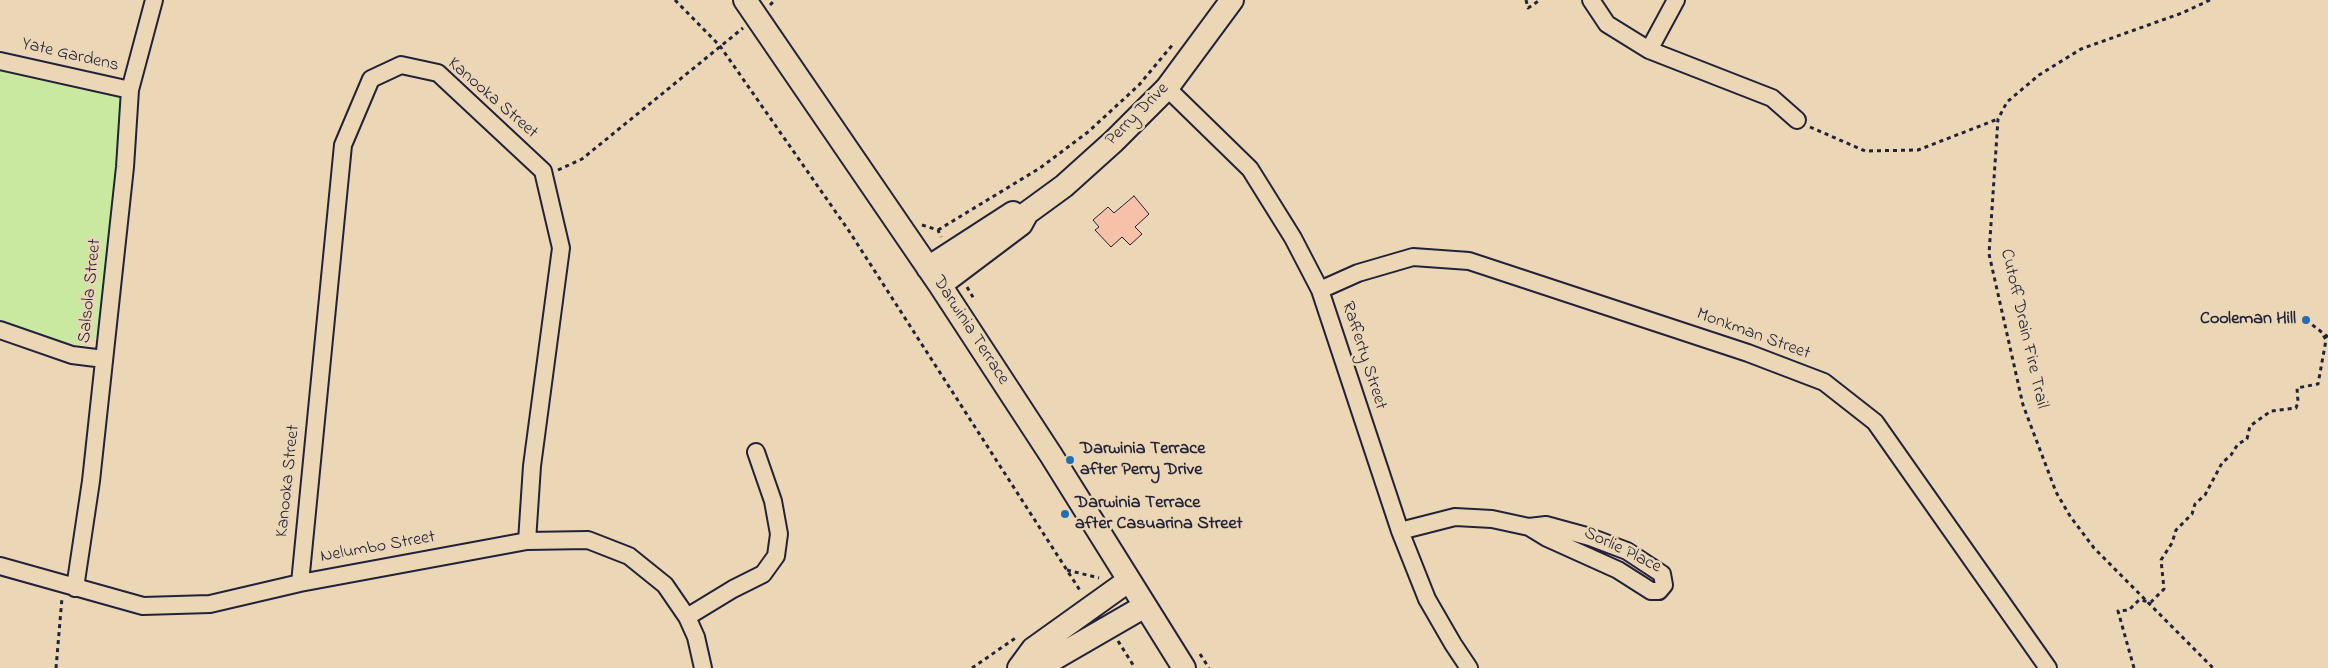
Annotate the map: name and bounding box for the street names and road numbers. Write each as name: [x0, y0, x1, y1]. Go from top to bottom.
street label: Yate Gardens: [19, 34, 121, 78]
street label: Kanooka Street: [442, 54, 542, 144]
street label: Perry Drive: [1102, 79, 1174, 151]
street label: Salsola Street: [75, 238, 107, 344]
street label: Cutoff Drain Fire Trail: [1994, 247, 2052, 411]
street label: Darwinia Terrace: [927, 273, 1013, 389]
street label: Rafferty Street: [1335, 299, 1391, 413]
street label: Monkman Street: [1693, 304, 1813, 366]
street label: Kanooka Street: [272, 424, 306, 538]
street label: Sorlie Place: [1580, 523, 1664, 579]
street label: Nelumbo Street: [319, 527, 437, 569]

